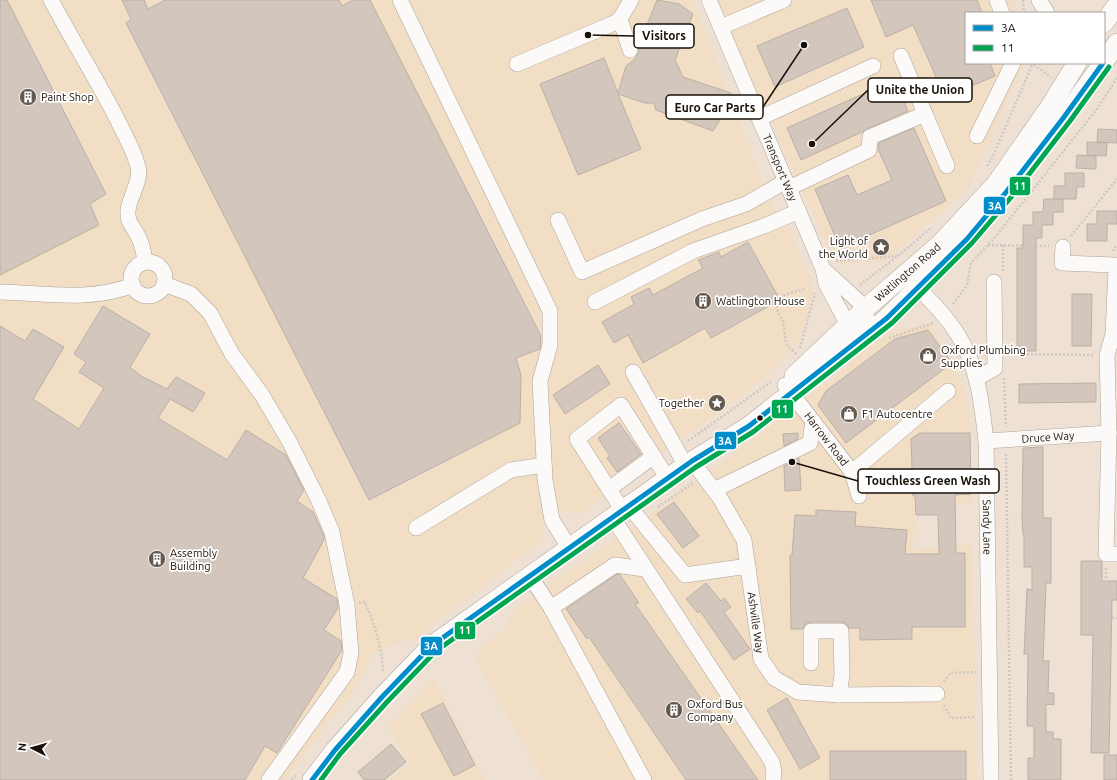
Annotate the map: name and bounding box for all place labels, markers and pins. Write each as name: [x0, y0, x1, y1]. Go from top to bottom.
callout: Visitors: [634, 24, 694, 48]
callout: Unite the Union: [868, 78, 972, 102]
building icon: Paint Shop: [18, 87, 38, 107]
place label: Paint Shop: [41, 91, 94, 103]
callout: Euro Car Parts: [666, 95, 763, 119]
place label: Light of the World: [819, 235, 869, 260]
place icon: Light of the World: [871, 237, 891, 257]
building icon: Watlington House: [693, 291, 713, 311]
place label: Watlington House: [716, 295, 805, 307]
place label: Oxford Plumbing Supplies: [941, 344, 1026, 369]
shop icon: Oxford Plumbing Supplies: [918, 346, 938, 366]
place icon: Together: [707, 393, 727, 413]
place label: Together: [659, 397, 705, 409]
shop icon: F1 Autocentre: [839, 404, 859, 424]
place label: F1 Autocentre: [862, 408, 933, 420]
unlabelled marker: [755, 413, 765, 423]
callout: Touchless Green Wash: [858, 469, 999, 493]
place label: Assembly Building: [170, 547, 218, 572]
building icon: Assembly Building: [147, 549, 167, 569]
place label: Oxford Bus Company: [687, 698, 743, 723]
building icon: Oxford Bus Company: [664, 700, 684, 720]

